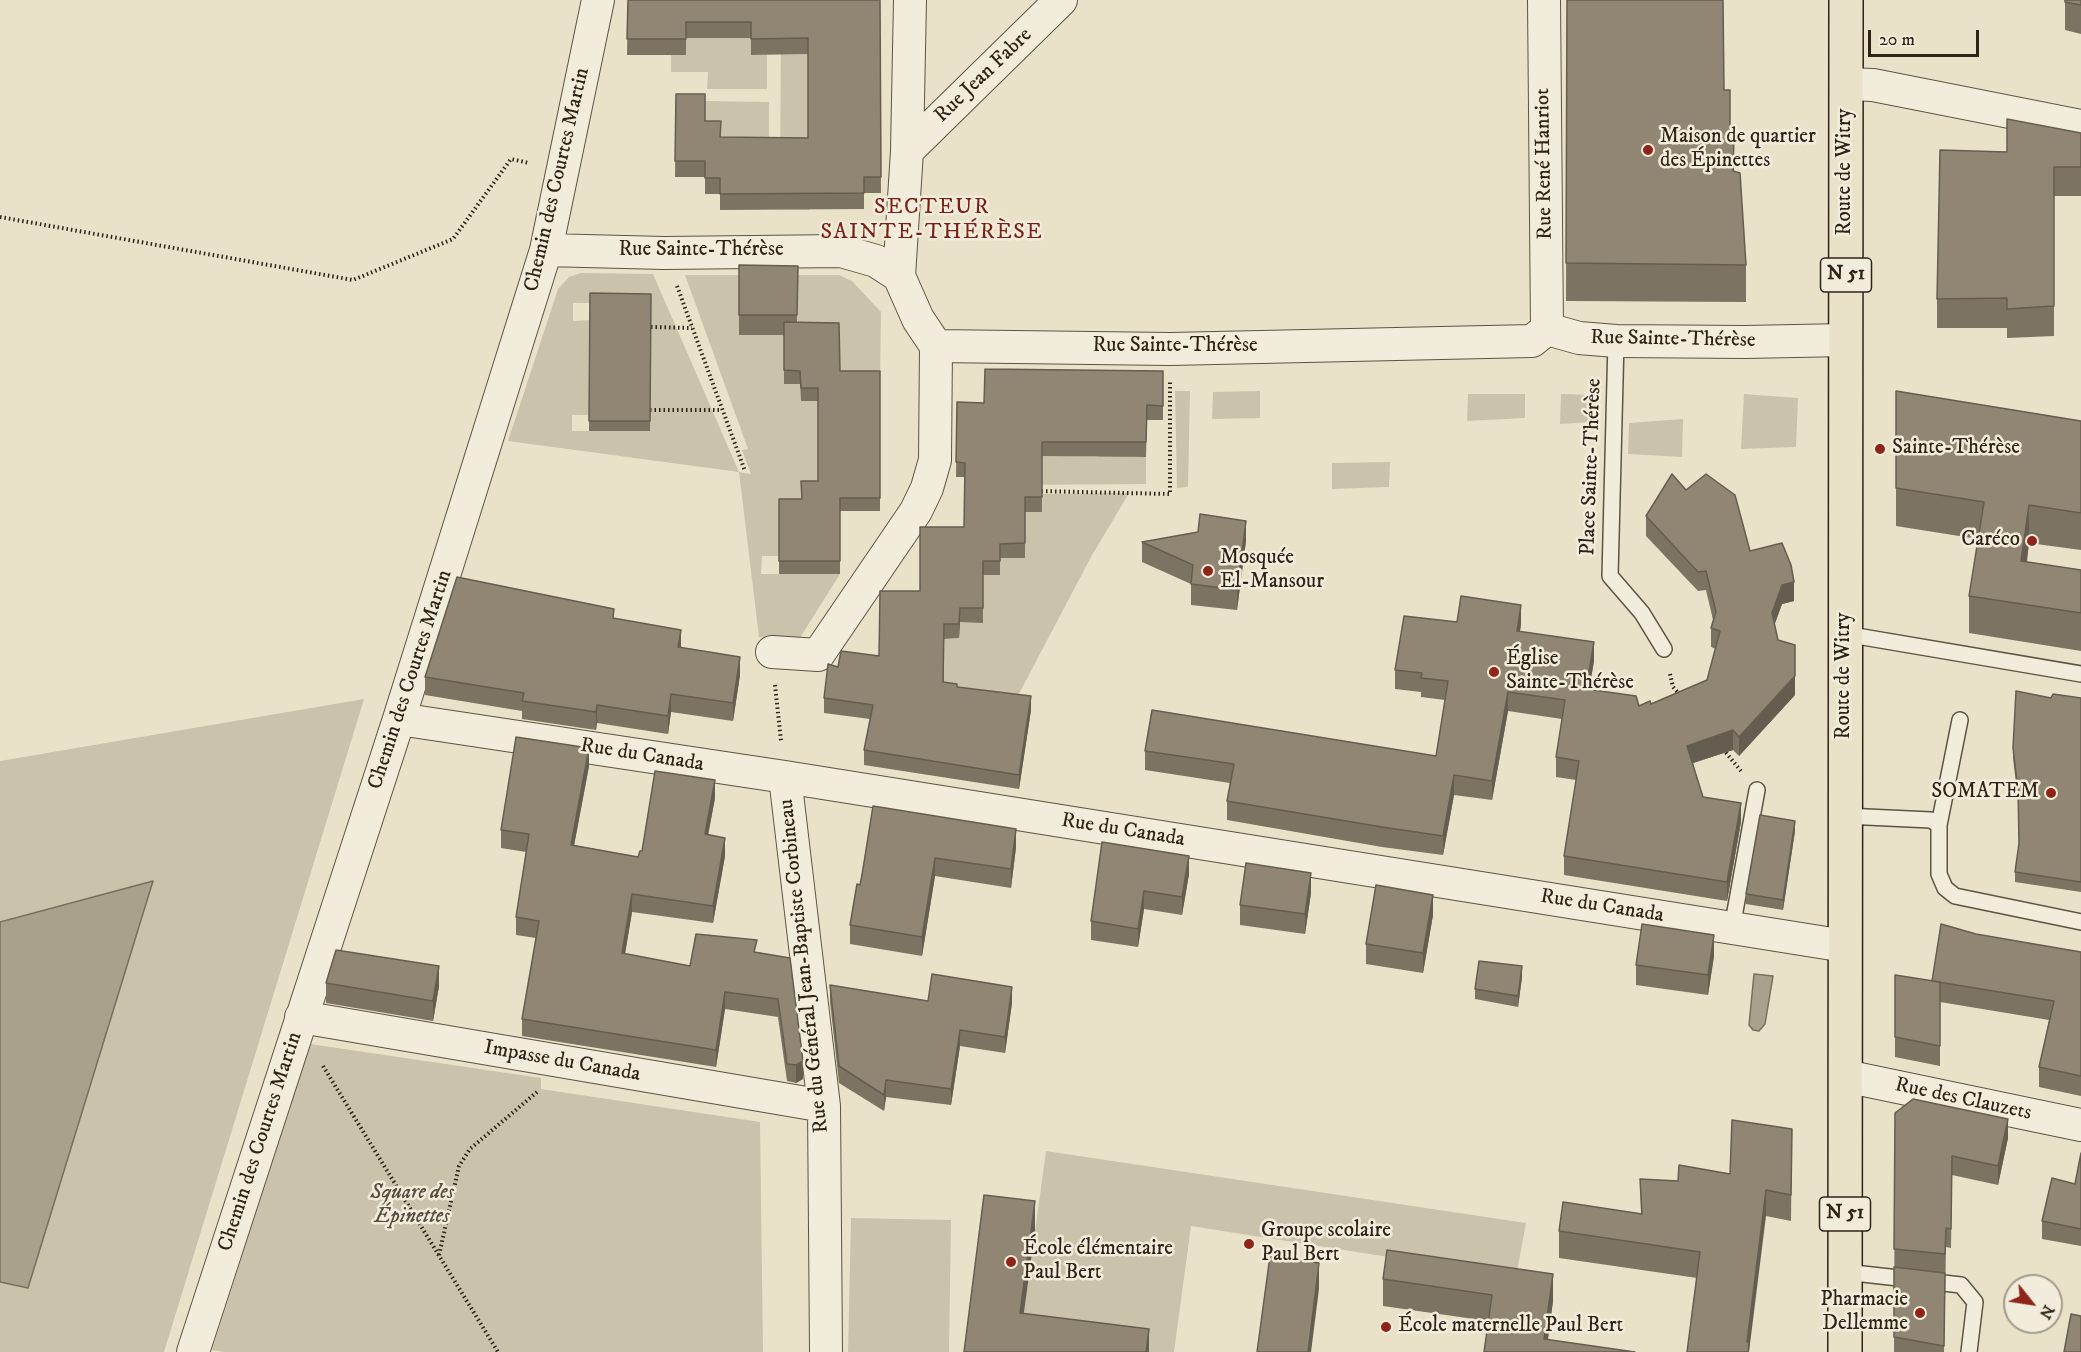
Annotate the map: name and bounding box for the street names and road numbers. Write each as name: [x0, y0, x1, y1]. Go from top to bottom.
street label: Rue Jean Fabre: [930, 23, 1038, 129]
street label: Chemin des Courtes Martin: [520, 66, 596, 294]
street label: Rue René Hanriot: [1531, 88, 1559, 240]
street label: Route de Witry: [1833, 109, 1859, 235]
street label: Rue Sainte-Thérèse: [618, 238, 784, 264]
road number: N 51: [1820, 258, 1872, 292]
street label: Rue Sainte-Thérèse: [1590, 326, 1756, 354]
street label: Rue Sainte-Thérèse: [1092, 334, 1258, 360]
street label: Place Sainte-Thérèse: [1576, 378, 1608, 556]
street label: Chemin des Courtes Martin: [364, 567, 458, 793]
street label: Route de Witry: [1832, 613, 1858, 739]
street label: Rue du Canada: [578, 734, 706, 778]
street label: Rue du Général Jean-Baptiste Corbineau: [775, 798, 835, 1134]
street label: Rue du Canada: [1059, 809, 1187, 853]
street label: Rue du Canada: [1538, 885, 1666, 929]
street label: Chemin des Courtes Martin: [214, 1029, 308, 1255]
street label: Impasse du Canada: [482, 1036, 642, 1088]
street label: Rue des Clauzets: [1892, 1073, 2034, 1127]
road number: N 51: [1820, 1197, 1870, 1231]

